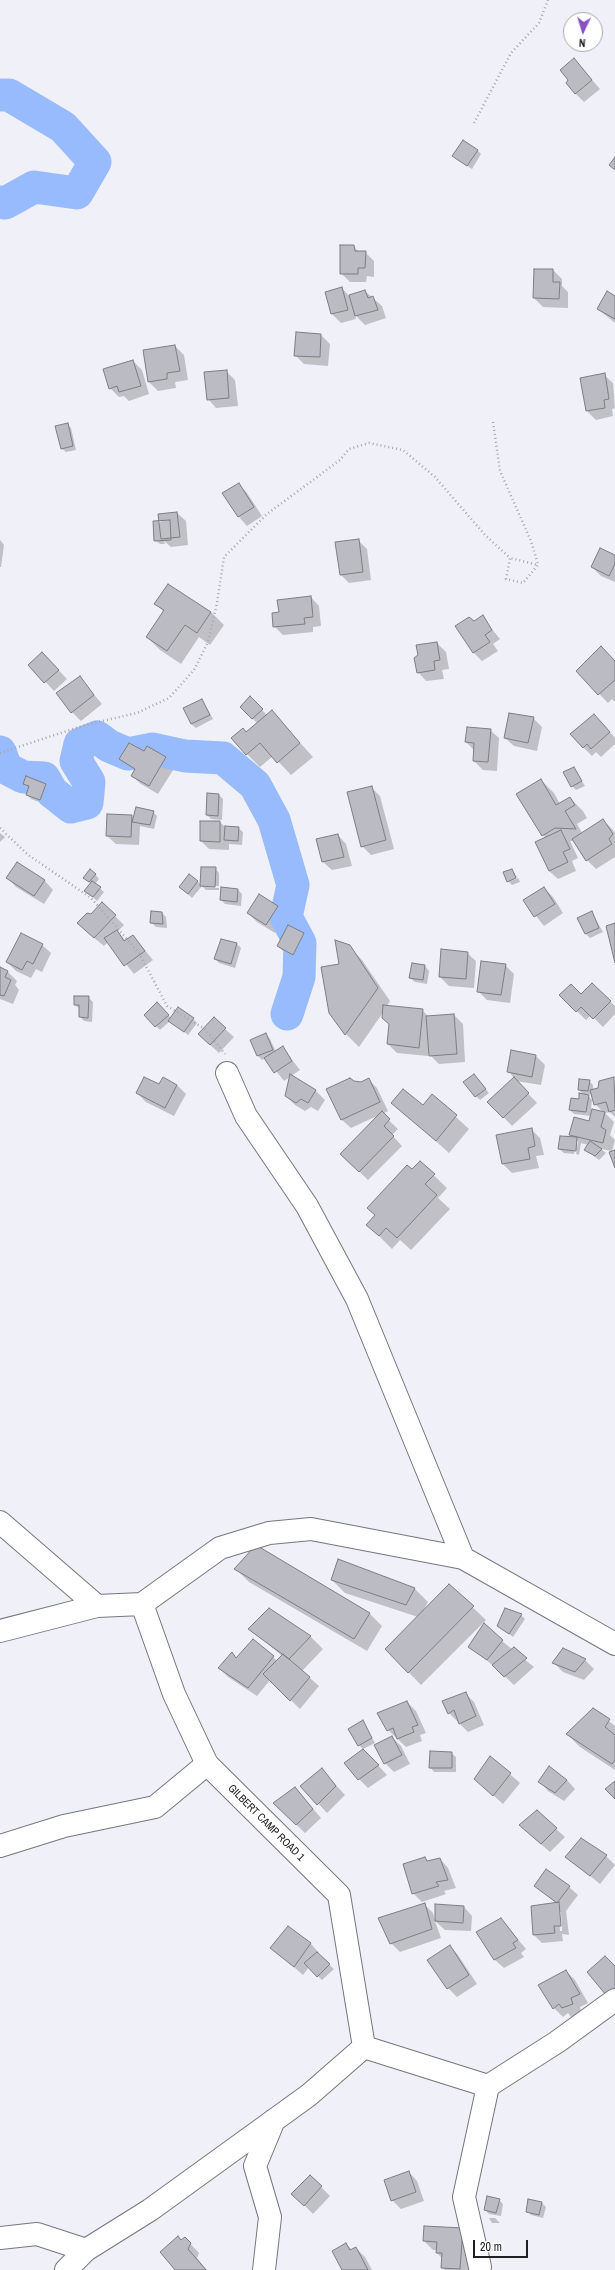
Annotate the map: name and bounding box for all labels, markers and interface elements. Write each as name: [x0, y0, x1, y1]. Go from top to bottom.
north arrow: [563, 12, 603, 52]
text: N: [579, 36, 586, 50]
street label: GILBERT CAMP ROAD 1: [225, 1782, 307, 1864]
scale bar: [475, 2232, 530, 2258]
text: 20 m: [480, 2239, 502, 2255]

